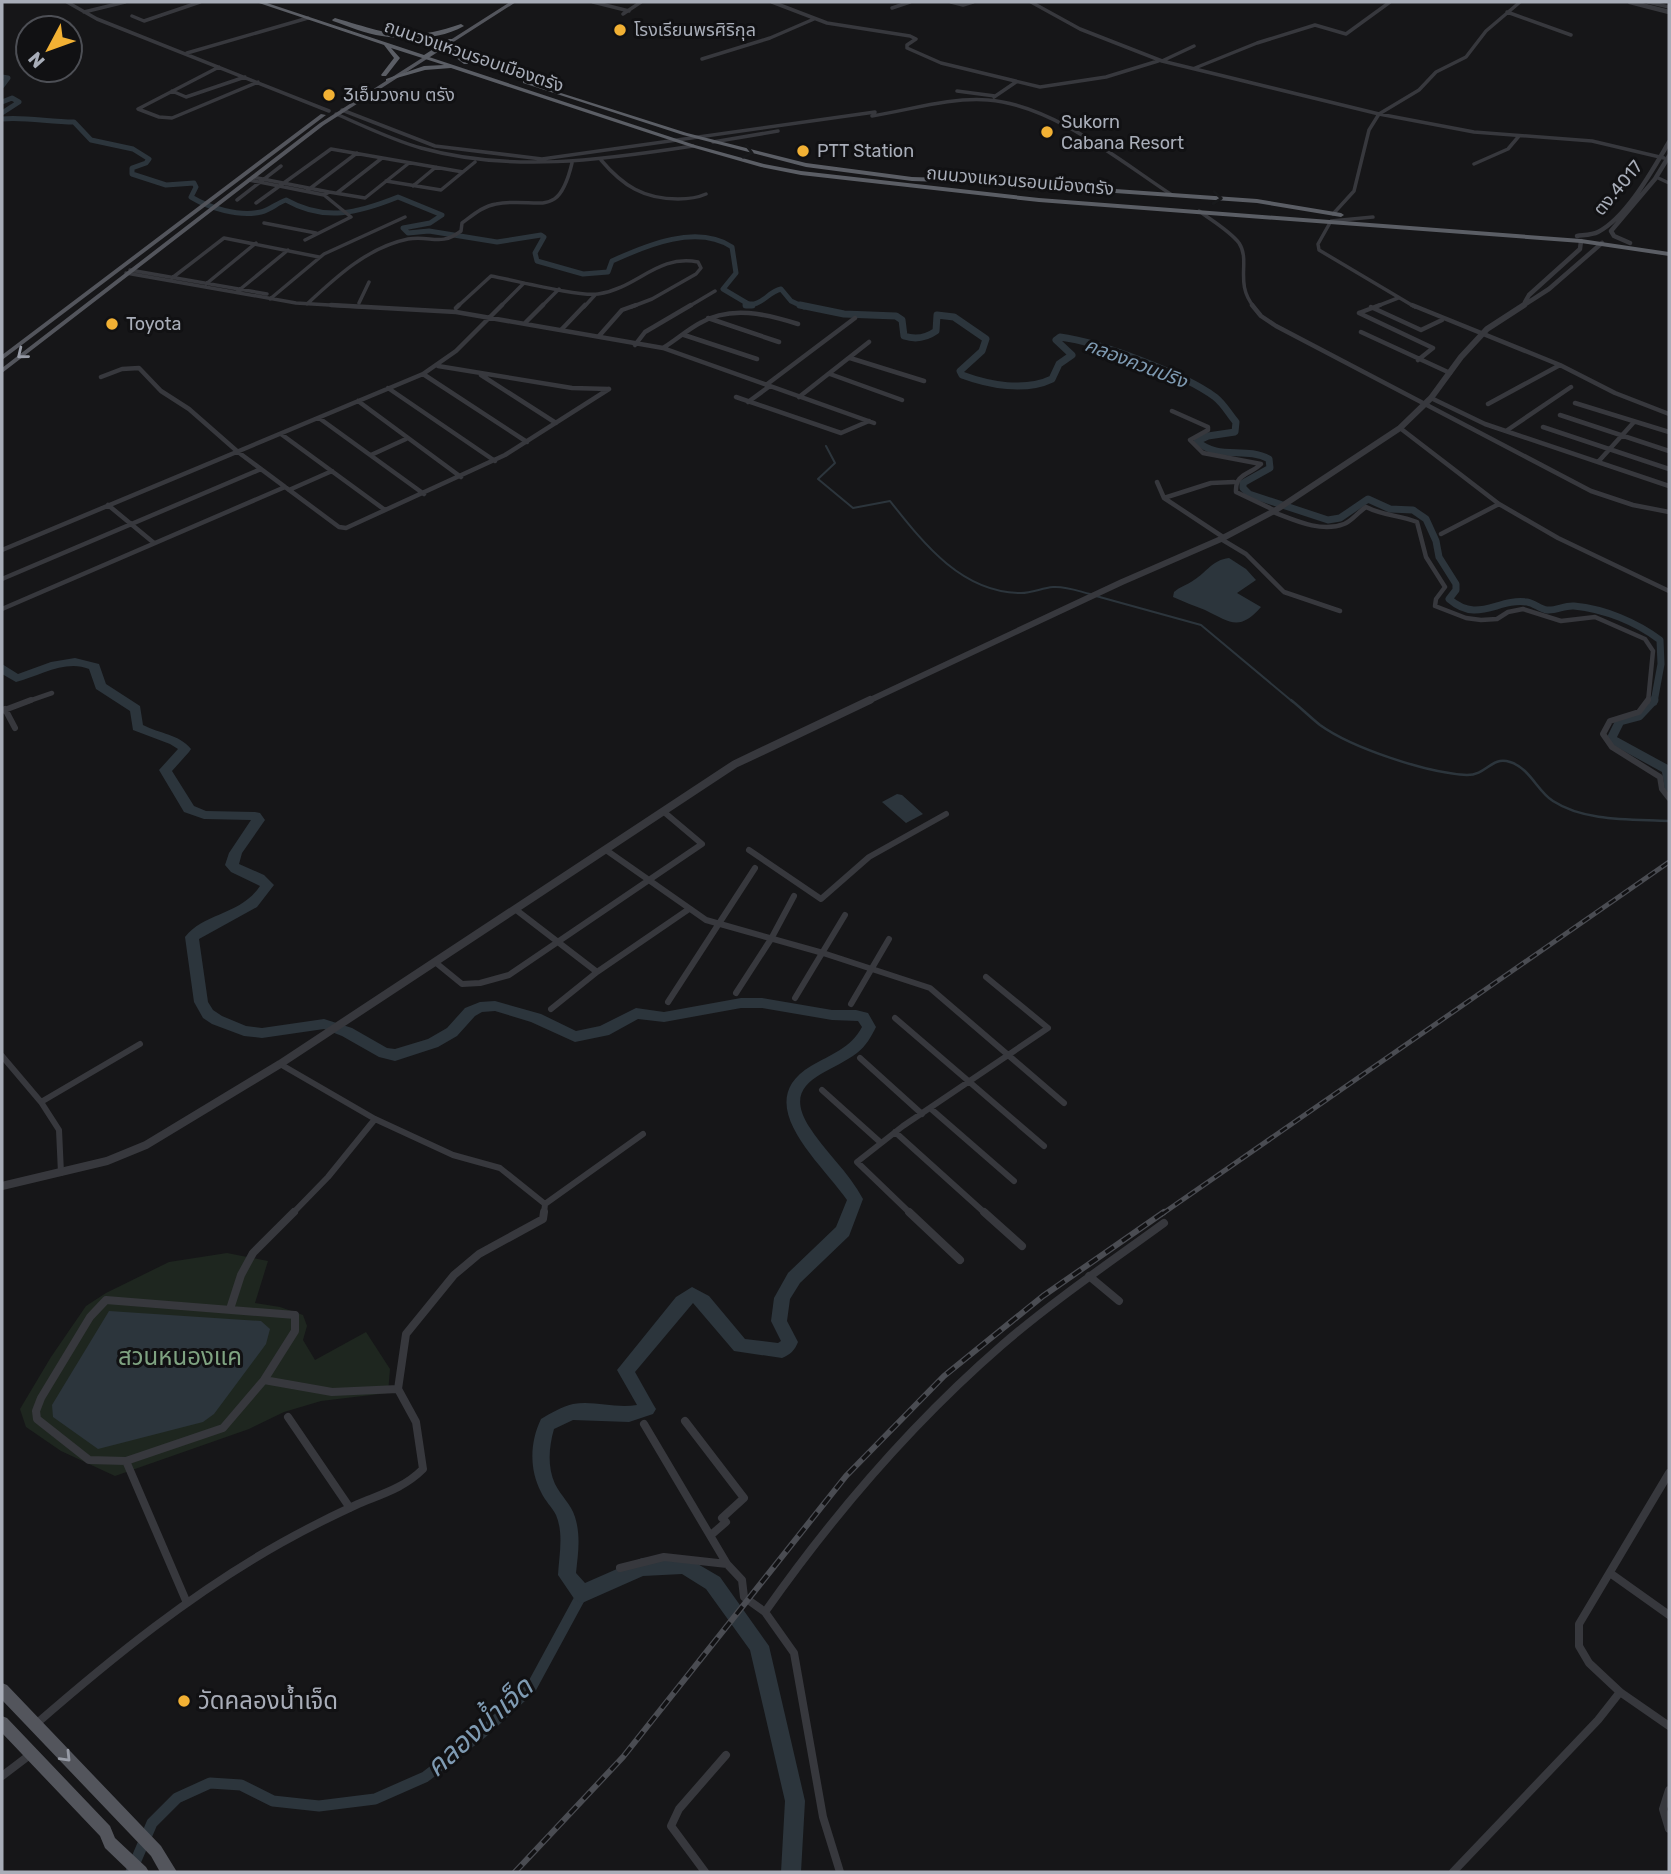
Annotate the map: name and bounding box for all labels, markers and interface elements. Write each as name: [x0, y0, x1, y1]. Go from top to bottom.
north arrow: [14, 14, 84, 84]
street label: ถนนวงแหวนรอบเมืองตรัง: [381, 15, 567, 97]
place label: โรงเรียนพรศิริกุล: [634, 19, 756, 41]
marker: โรงเรียนพรศิริกุล: [612, 22, 628, 38]
text: N: [23, 47, 50, 73]
place label: 3เอ็มวงกบ ตรัง: [343, 84, 455, 106]
marker: 3เอ็มวงกบ ตรัง: [321, 87, 337, 103]
place label: Sukorn Cabana Resort: [1061, 111, 1184, 154]
marker: Sukorn Cabana Resort: [1039, 124, 1055, 140]
place label: PTT Station: [817, 140, 914, 162]
marker: PTT Station: [795, 143, 811, 159]
one-way arrow: [742, 144, 754, 158]
street label: ตง.4017: [1589, 156, 1647, 220]
street label: ถนนวงแหวนรอบเมืองตรัง: [925, 162, 1115, 200]
one-way arrow: [1212, 190, 1223, 205]
place label: Toyota: [126, 313, 182, 335]
marker: Toyota: [104, 316, 120, 332]
water label: คลองควนปริง: [1082, 333, 1191, 393]
one-way arrow: [17, 346, 29, 359]
park label: สวนหนองแค: [118, 1343, 242, 1371]
water label: คลองน้ำเจ็ด: [417, 1668, 540, 1784]
place label: วัดคลองน้ำเจ็ด: [198, 1684, 338, 1715]
marker: วัดคลองน้ำเจ็ด: [176, 1693, 192, 1709]
one-way arrow: [58, 1748, 71, 1761]

